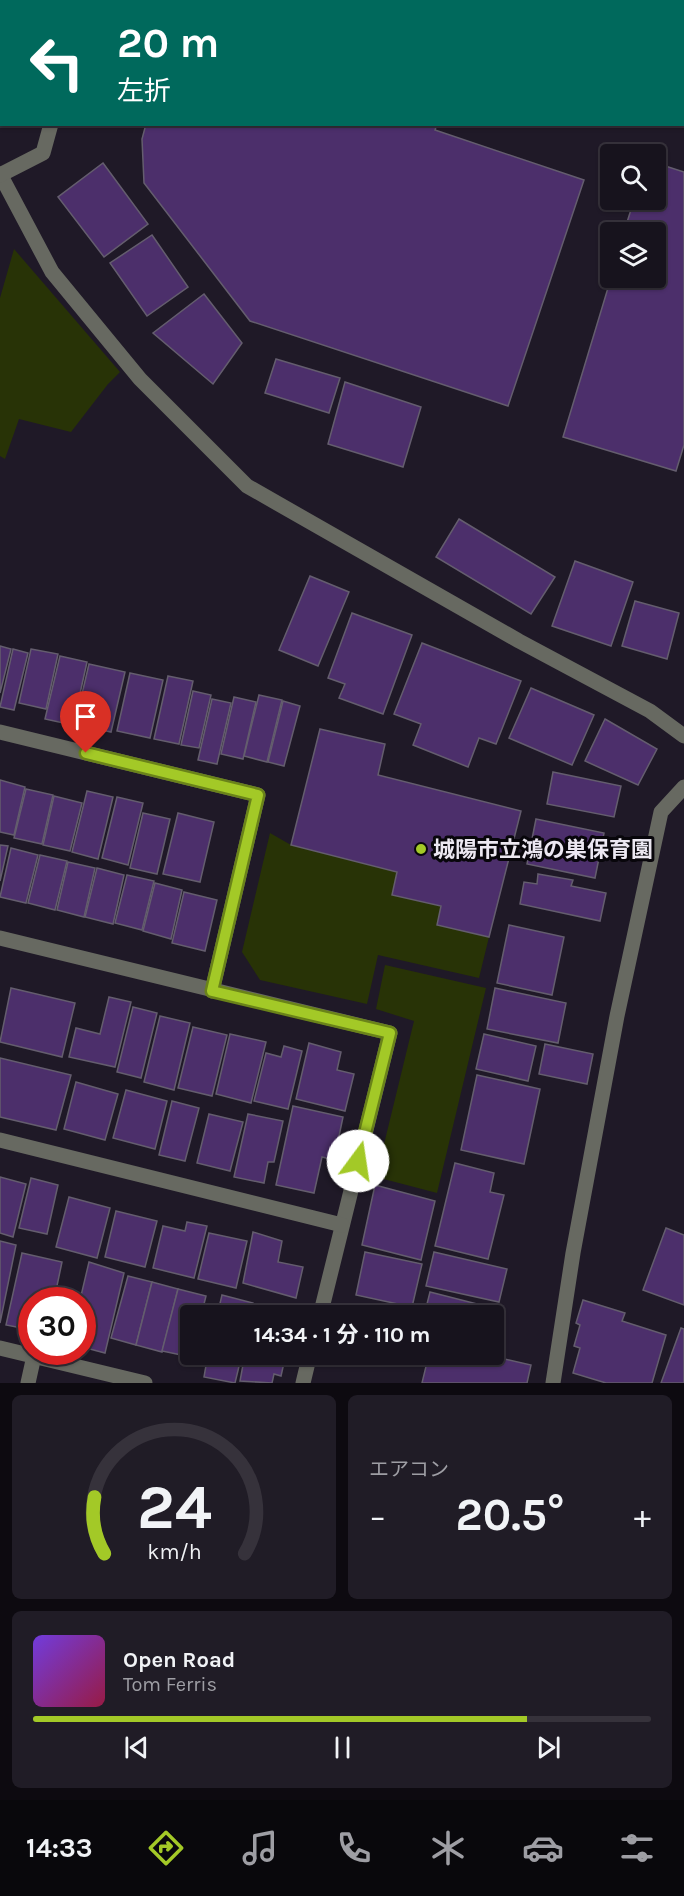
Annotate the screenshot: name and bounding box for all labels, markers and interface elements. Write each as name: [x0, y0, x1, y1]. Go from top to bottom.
text: 20 m: [117, 18, 219, 68]
icon: left: [18, 24, 96, 102]
text: 左折: [117, 75, 171, 107]
map controls: [600, 144, 666, 288]
button: search: [600, 144, 666, 210]
button: layers: [600, 222, 666, 288]
pin: [60, 691, 111, 753]
icon: arrive: [69, 700, 102, 733]
place label: 城陽市立鴻の巣保育園: [433, 837, 653, 863]
marker: 城陽市立鴻の巣保育園: [414, 842, 428, 856]
position arrow: [326, 1129, 390, 1193]
speed limit sign: 30: [18, 1287, 96, 1365]
text: 14:34 · 1 分 · 110 m: [254, 1322, 430, 1348]
text: エアコン: [369, 1458, 449, 1481]
text: 24: [137, 1471, 211, 1544]
text: 20.5°: [455, 1489, 565, 1541]
text: −: [369, 1497, 386, 1535]
text: +: [634, 1497, 651, 1535]
text: km/h: [147, 1539, 201, 1564]
text: Open Road: [123, 1647, 235, 1673]
text: Tom Ferris: [123, 1673, 217, 1696]
icon: previous: [120, 1731, 153, 1764]
icon: pause: [326, 1731, 359, 1764]
icon: next: [532, 1731, 565, 1764]
icon: directions: [145, 1827, 187, 1869]
icon: music: [239, 1827, 281, 1869]
icon: phone: [333, 1827, 375, 1869]
icon: climate: [427, 1827, 469, 1869]
icon: car: [522, 1827, 564, 1869]
icon: filters: [616, 1827, 658, 1869]
text: 14:33: [26, 1832, 93, 1864]

